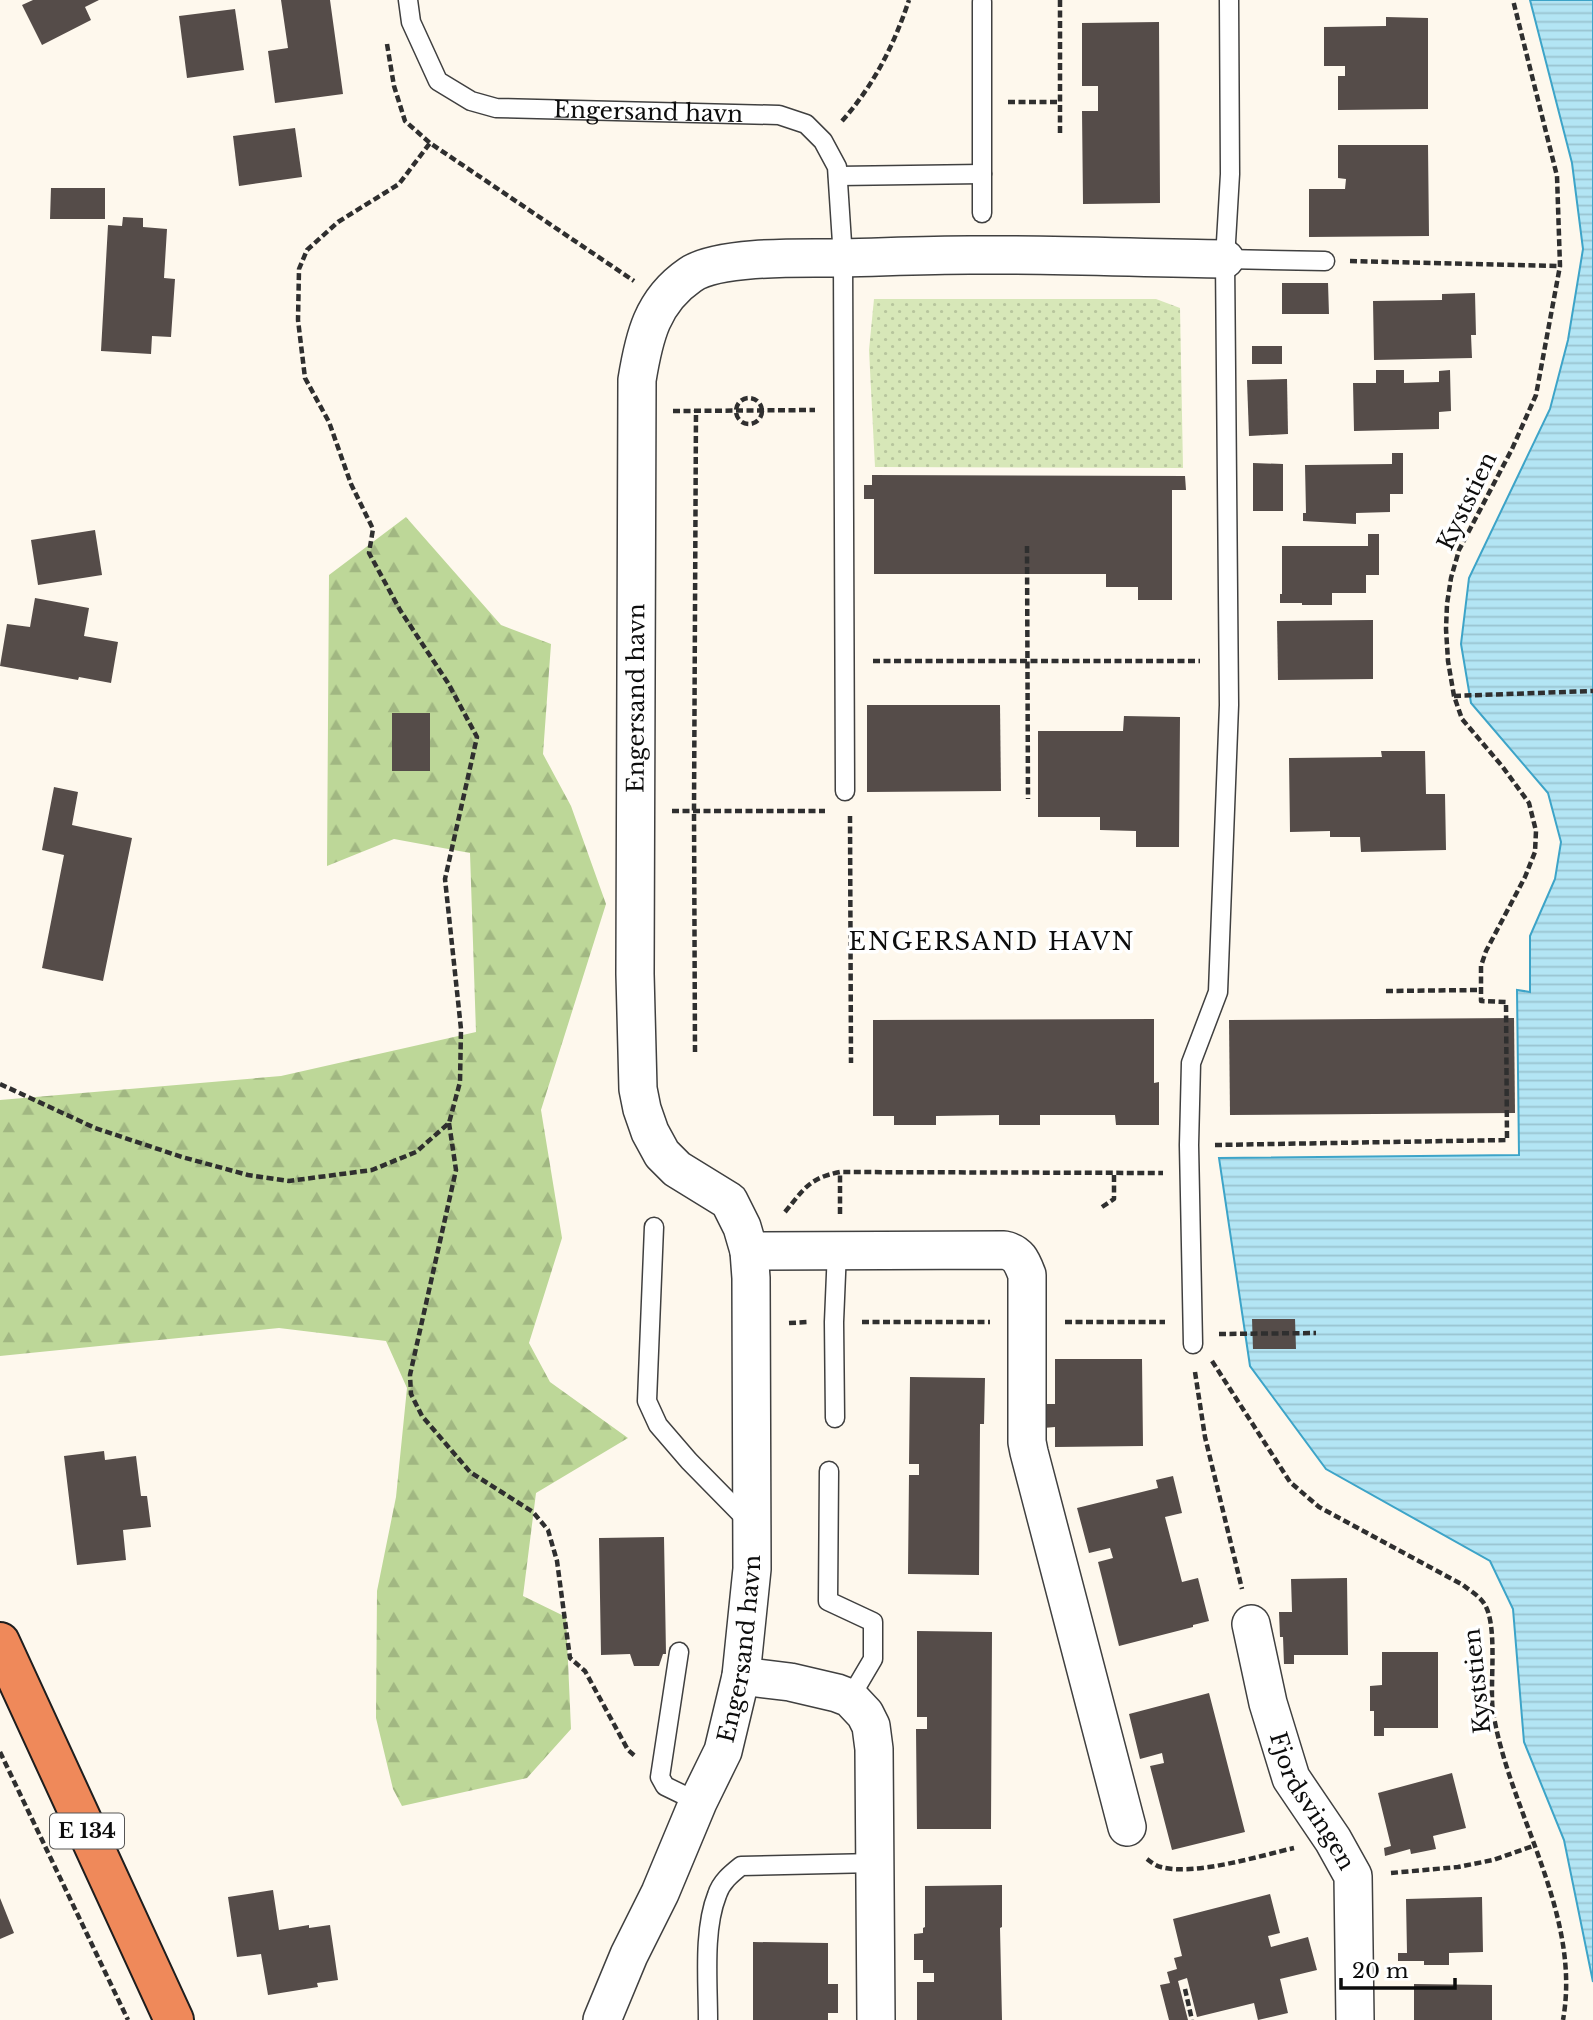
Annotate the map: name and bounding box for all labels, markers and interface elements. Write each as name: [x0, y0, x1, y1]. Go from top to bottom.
street label: Engersand havn: [553, 95, 744, 128]
street label: Kyststien: [1431, 447, 1503, 555]
street label: Engersand havn: [622, 603, 650, 793]
district label: ENGERSAND HAVN: [849, 927, 1135, 956]
street label: Engersand havn: [712, 1555, 766, 1745]
street label: Kyststien: [1458, 1627, 1496, 1735]
street label: Fjordsvingen: [1264, 1729, 1361, 1875]
road number: E 134: [50, 1814, 124, 1848]
scale bar: [1341, 1946, 1455, 1990]
text: 20 m: [1352, 1958, 1409, 1984]

